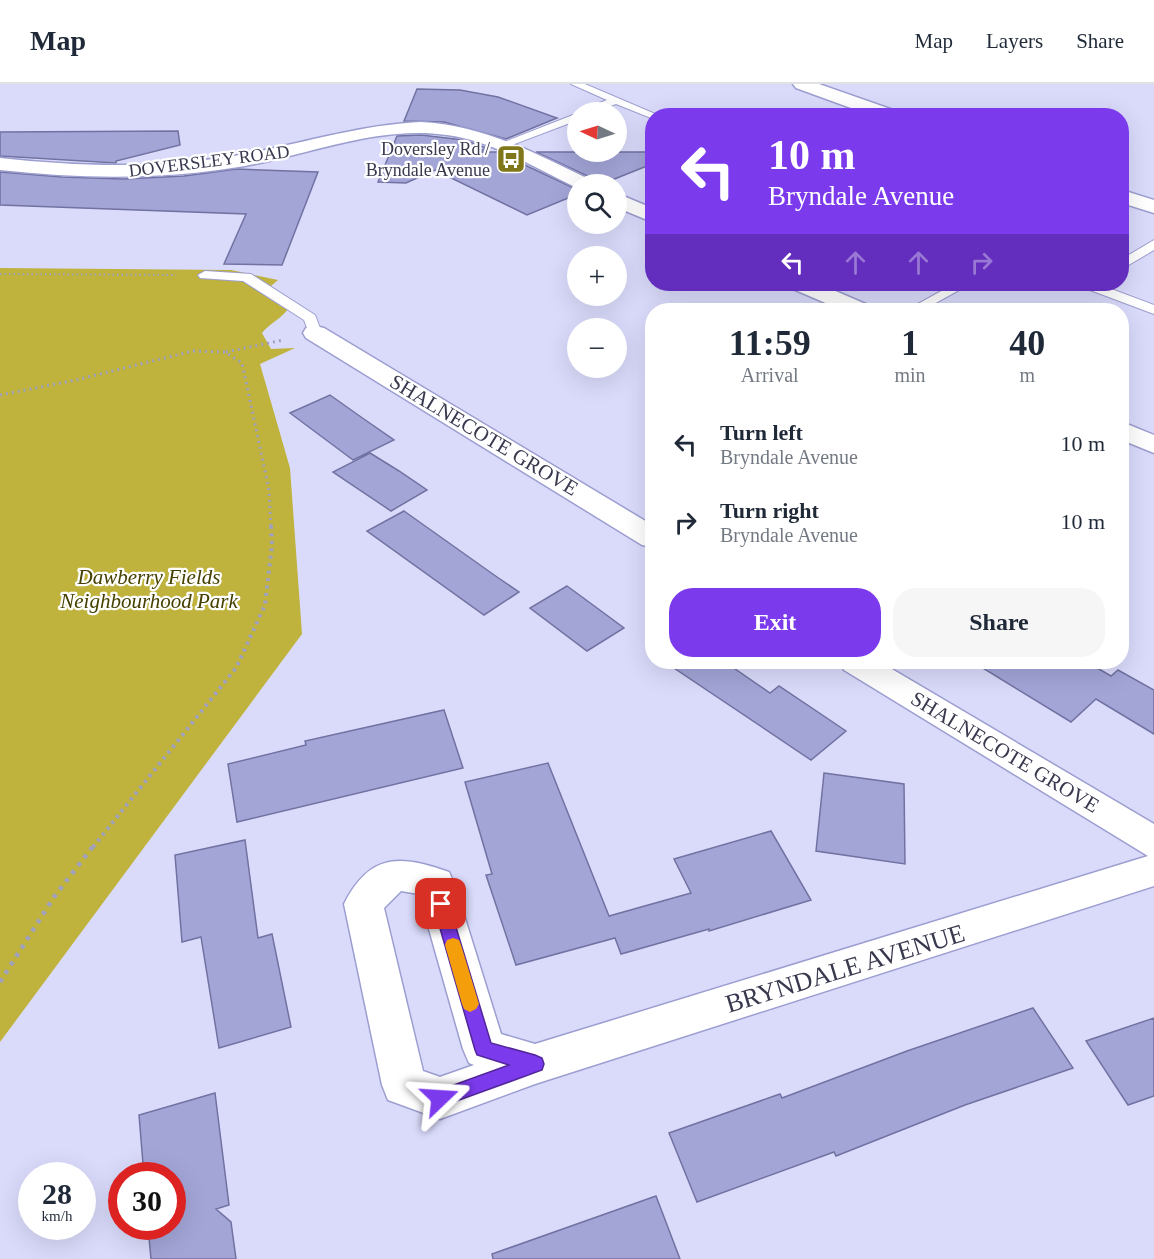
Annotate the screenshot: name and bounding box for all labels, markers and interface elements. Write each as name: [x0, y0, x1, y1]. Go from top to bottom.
text: Map: [30, 25, 86, 56]
text: Map: [915, 29, 953, 53]
text: Layers: [986, 29, 1043, 53]
text: Share: [1076, 29, 1124, 53]
north arrow: [567, 102, 627, 162]
map controls: [567, 102, 627, 378]
icon: left: [669, 132, 747, 210]
text: 10 m: [768, 132, 856, 178]
place label: Doversley Rd / Bryndale Avenue: [366, 139, 490, 180]
street label: DOVERSLEY ROAD: [127, 141, 291, 181]
bus stop icon: Doversley Rd / Bryndale Avenue: [495, 143, 527, 175]
button: search: [567, 174, 627, 234]
text: Bryndale Avenue: [768, 181, 954, 211]
button: +: [567, 246, 627, 306]
icon: left: [776, 246, 809, 279]
icon: ahead: [839, 246, 872, 279]
icon: ahead: [902, 246, 935, 279]
icon: right: [965, 246, 998, 279]
button: −: [567, 318, 627, 378]
text: 11:59: [729, 323, 811, 363]
text: 1: [901, 323, 919, 363]
text: 40: [1009, 323, 1045, 363]
text: Arrival: [741, 364, 799, 386]
text: min: [894, 364, 926, 386]
text: m: [1019, 364, 1035, 386]
street label: SHALNECOTE GROVE: [386, 369, 582, 501]
text: Turn left: [720, 420, 803, 445]
icon: left: [669, 428, 702, 461]
text: 10 m: [1060, 431, 1105, 456]
text: Bryndale Avenue: [720, 446, 858, 468]
text: Turn right: [720, 498, 819, 523]
icon: right: [669, 506, 702, 539]
text: 10 m: [1060, 509, 1105, 534]
text: Bryndale Avenue: [720, 524, 858, 546]
park label: Dawberry Fields Neighbourhood Park: [59, 565, 238, 613]
button: Exit: [669, 588, 881, 657]
button: Share: [893, 588, 1105, 657]
street label: SHALNECOTE GROVE: [907, 686, 1103, 818]
pin: [415, 878, 466, 929]
icon: arrive: [424, 887, 457, 920]
street label: BRYNDALE AVENUE: [722, 918, 968, 1019]
position arrow: [408, 1066, 472, 1130]
speed limit sign: 30: [108, 1162, 186, 1240]
text: 28: [42, 1177, 72, 1210]
text: km/h: [42, 1208, 72, 1224]

